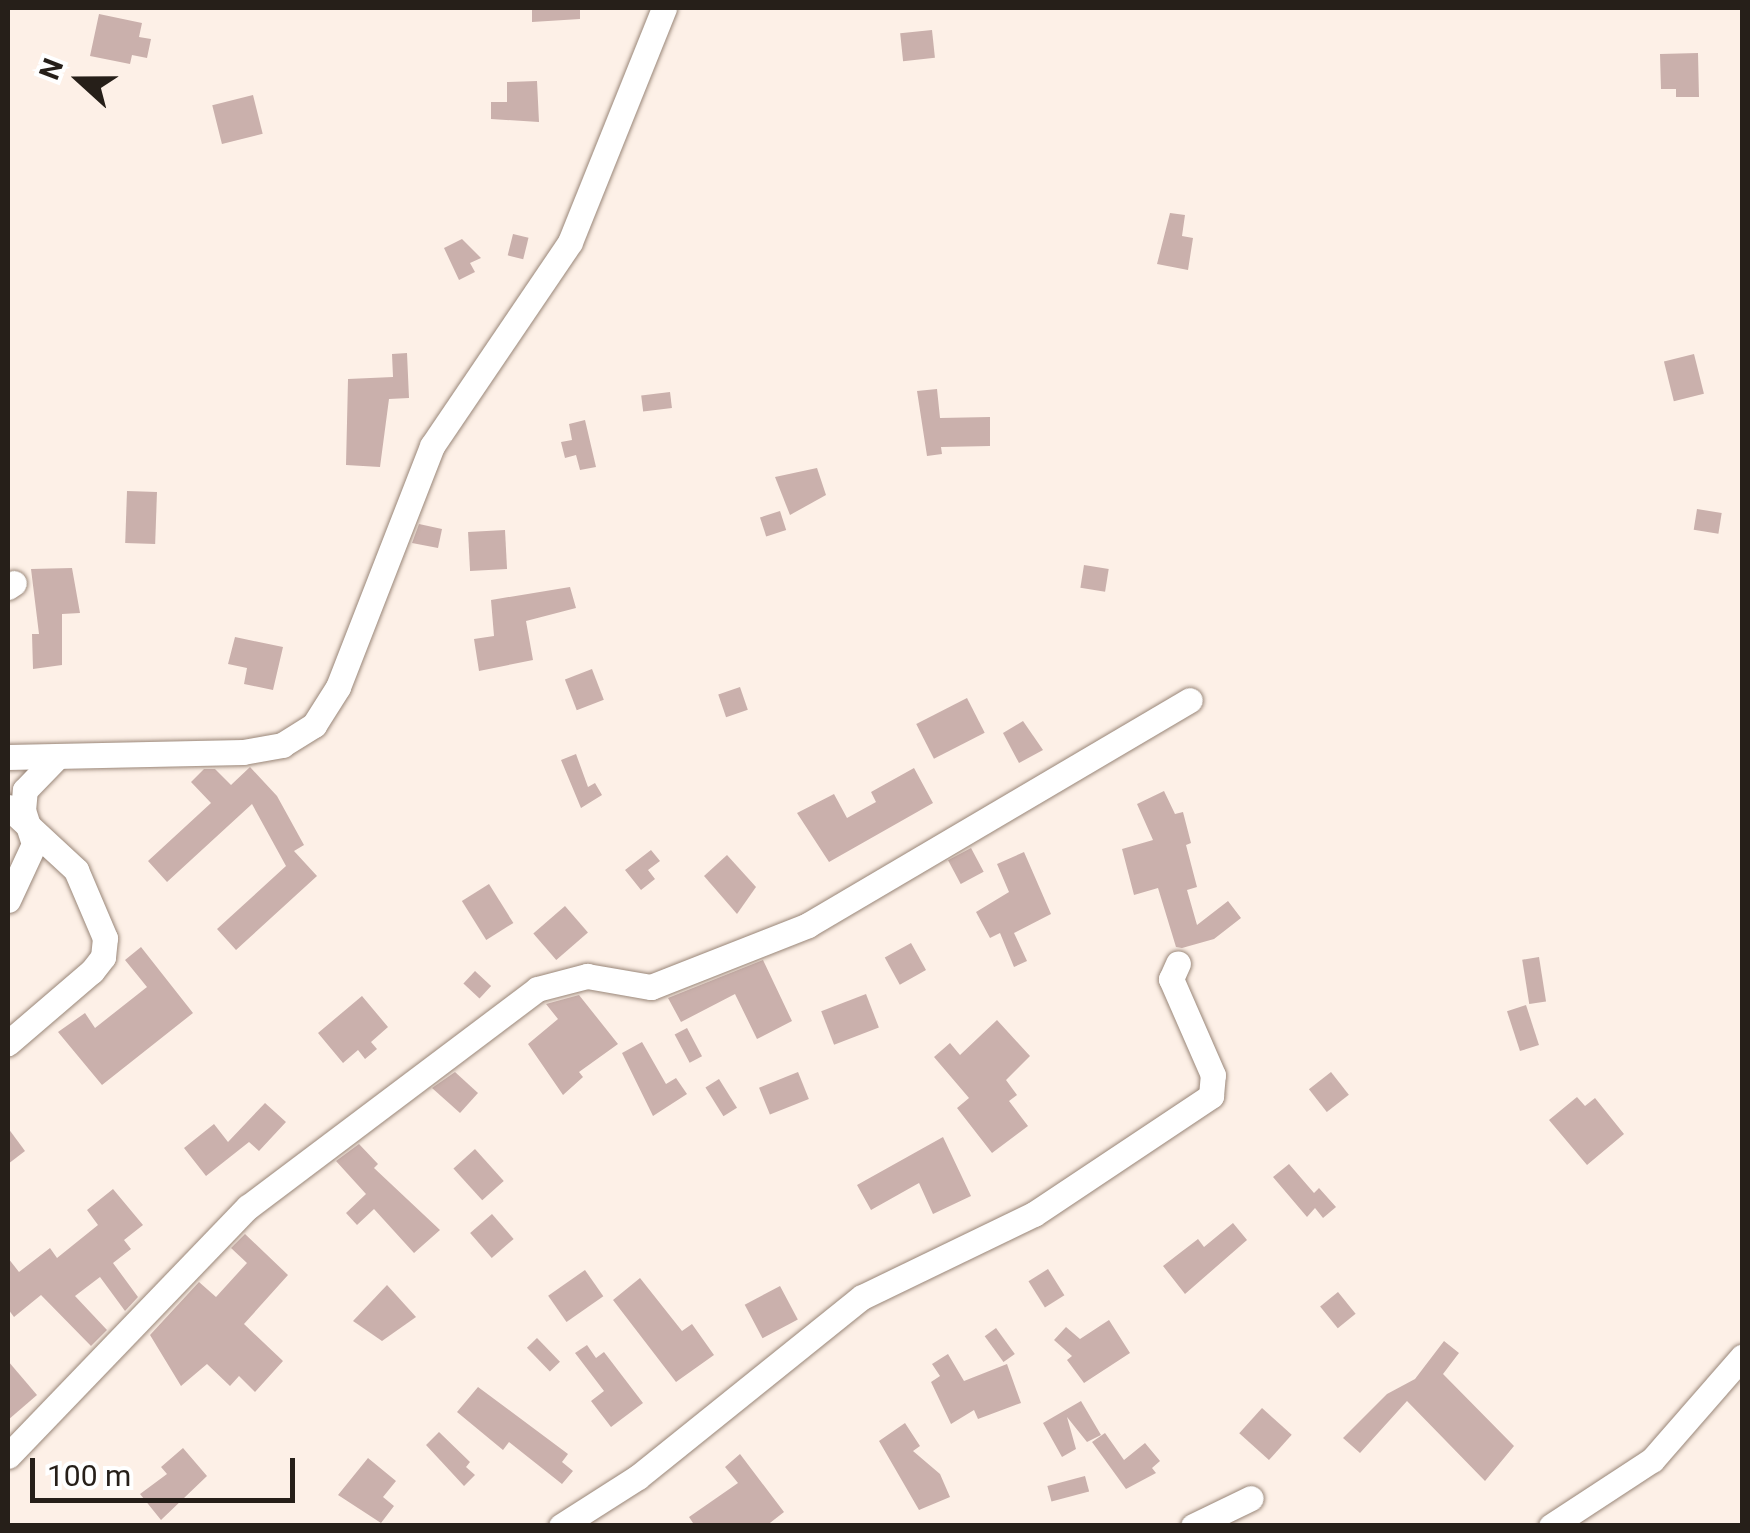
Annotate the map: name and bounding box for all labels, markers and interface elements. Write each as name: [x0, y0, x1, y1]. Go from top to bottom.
north arrow: [30, 30, 130, 130]
text: N: [33, 54, 70, 84]
scale bar: [35, 1438, 300, 1500]
text: 100 m: [47, 1458, 131, 1493]

